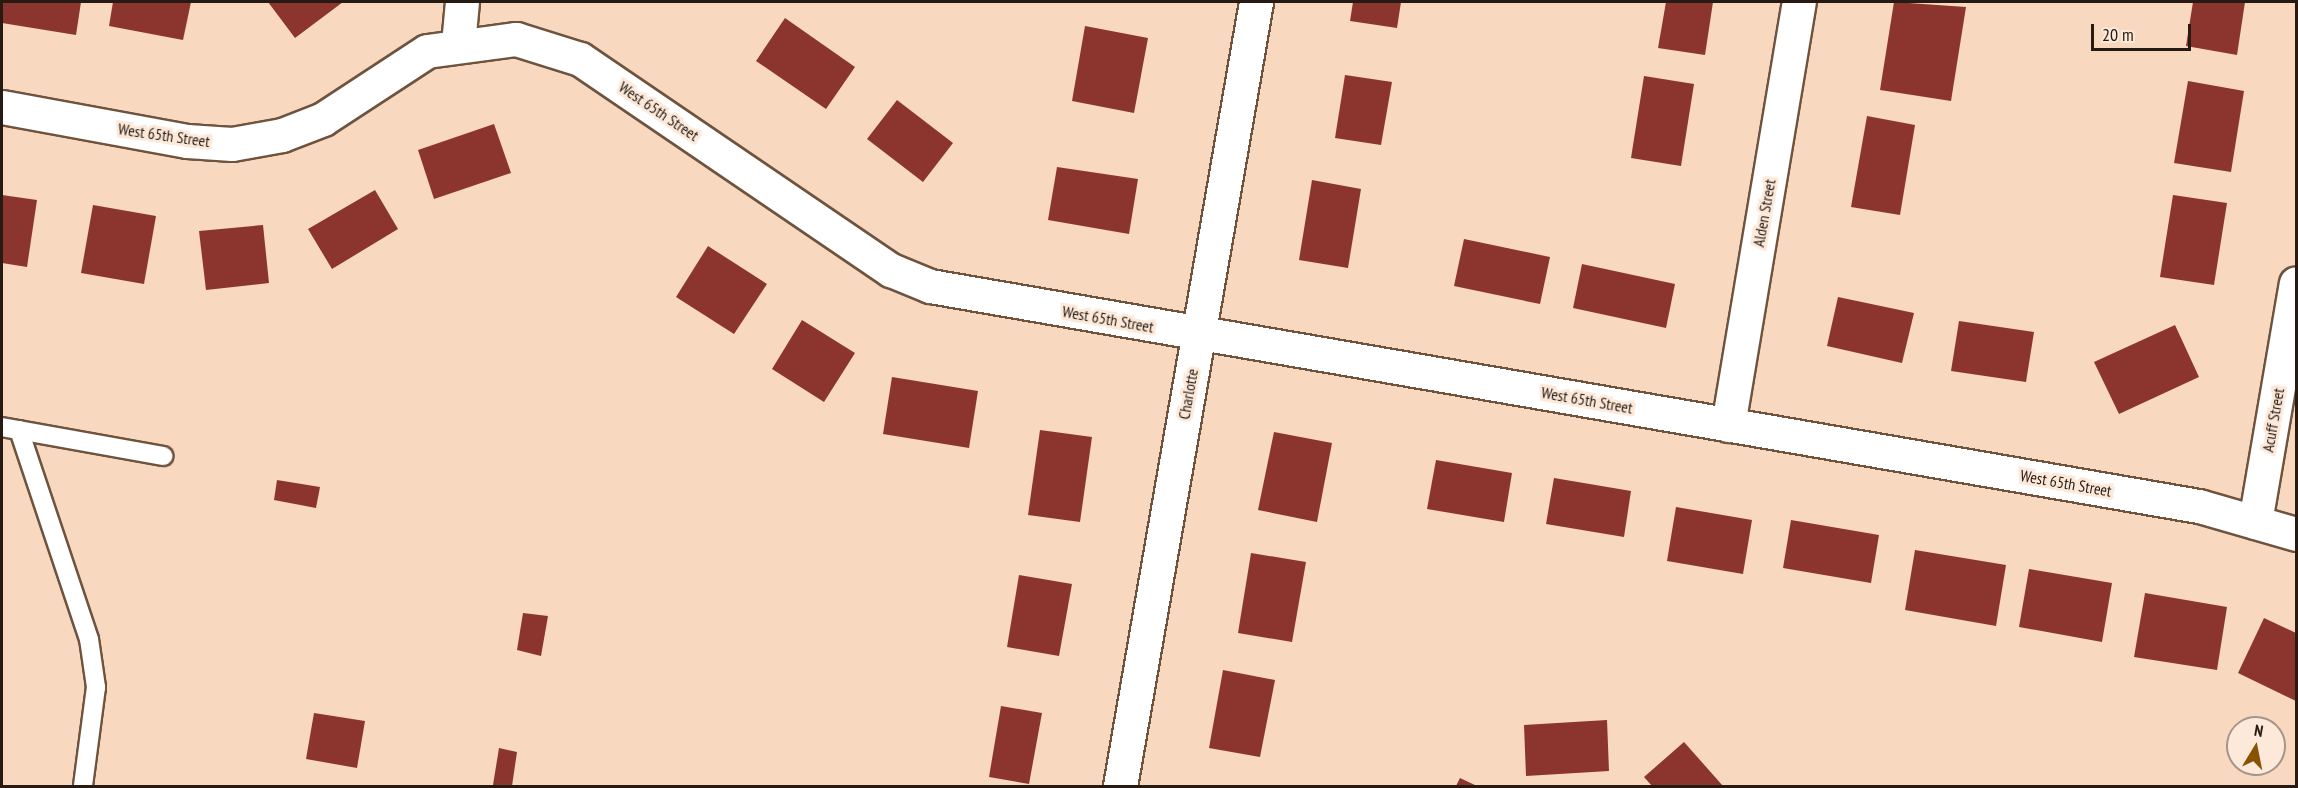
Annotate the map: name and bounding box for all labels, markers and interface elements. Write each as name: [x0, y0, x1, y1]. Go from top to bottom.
scale bar: [2094, 12, 2194, 50]
text: 20 m: [2102, 23, 2134, 46]
street label: West 65th Street: [615, 77, 703, 145]
street label: West 65th Street: [117, 119, 211, 151]
street label: Alden Street: [1749, 178, 1779, 248]
street label: West 65th Street: [1061, 302, 1155, 336]
street label: Charlotte: [1174, 367, 1202, 421]
street label: West 65th Street: [1540, 383, 1634, 417]
street label: Acuff Street: [2258, 386, 2288, 454]
street label: West 65th Street: [2019, 466, 2113, 500]
north arrow: [2226, 716, 2286, 776]
text: N: [2253, 720, 2265, 741]

